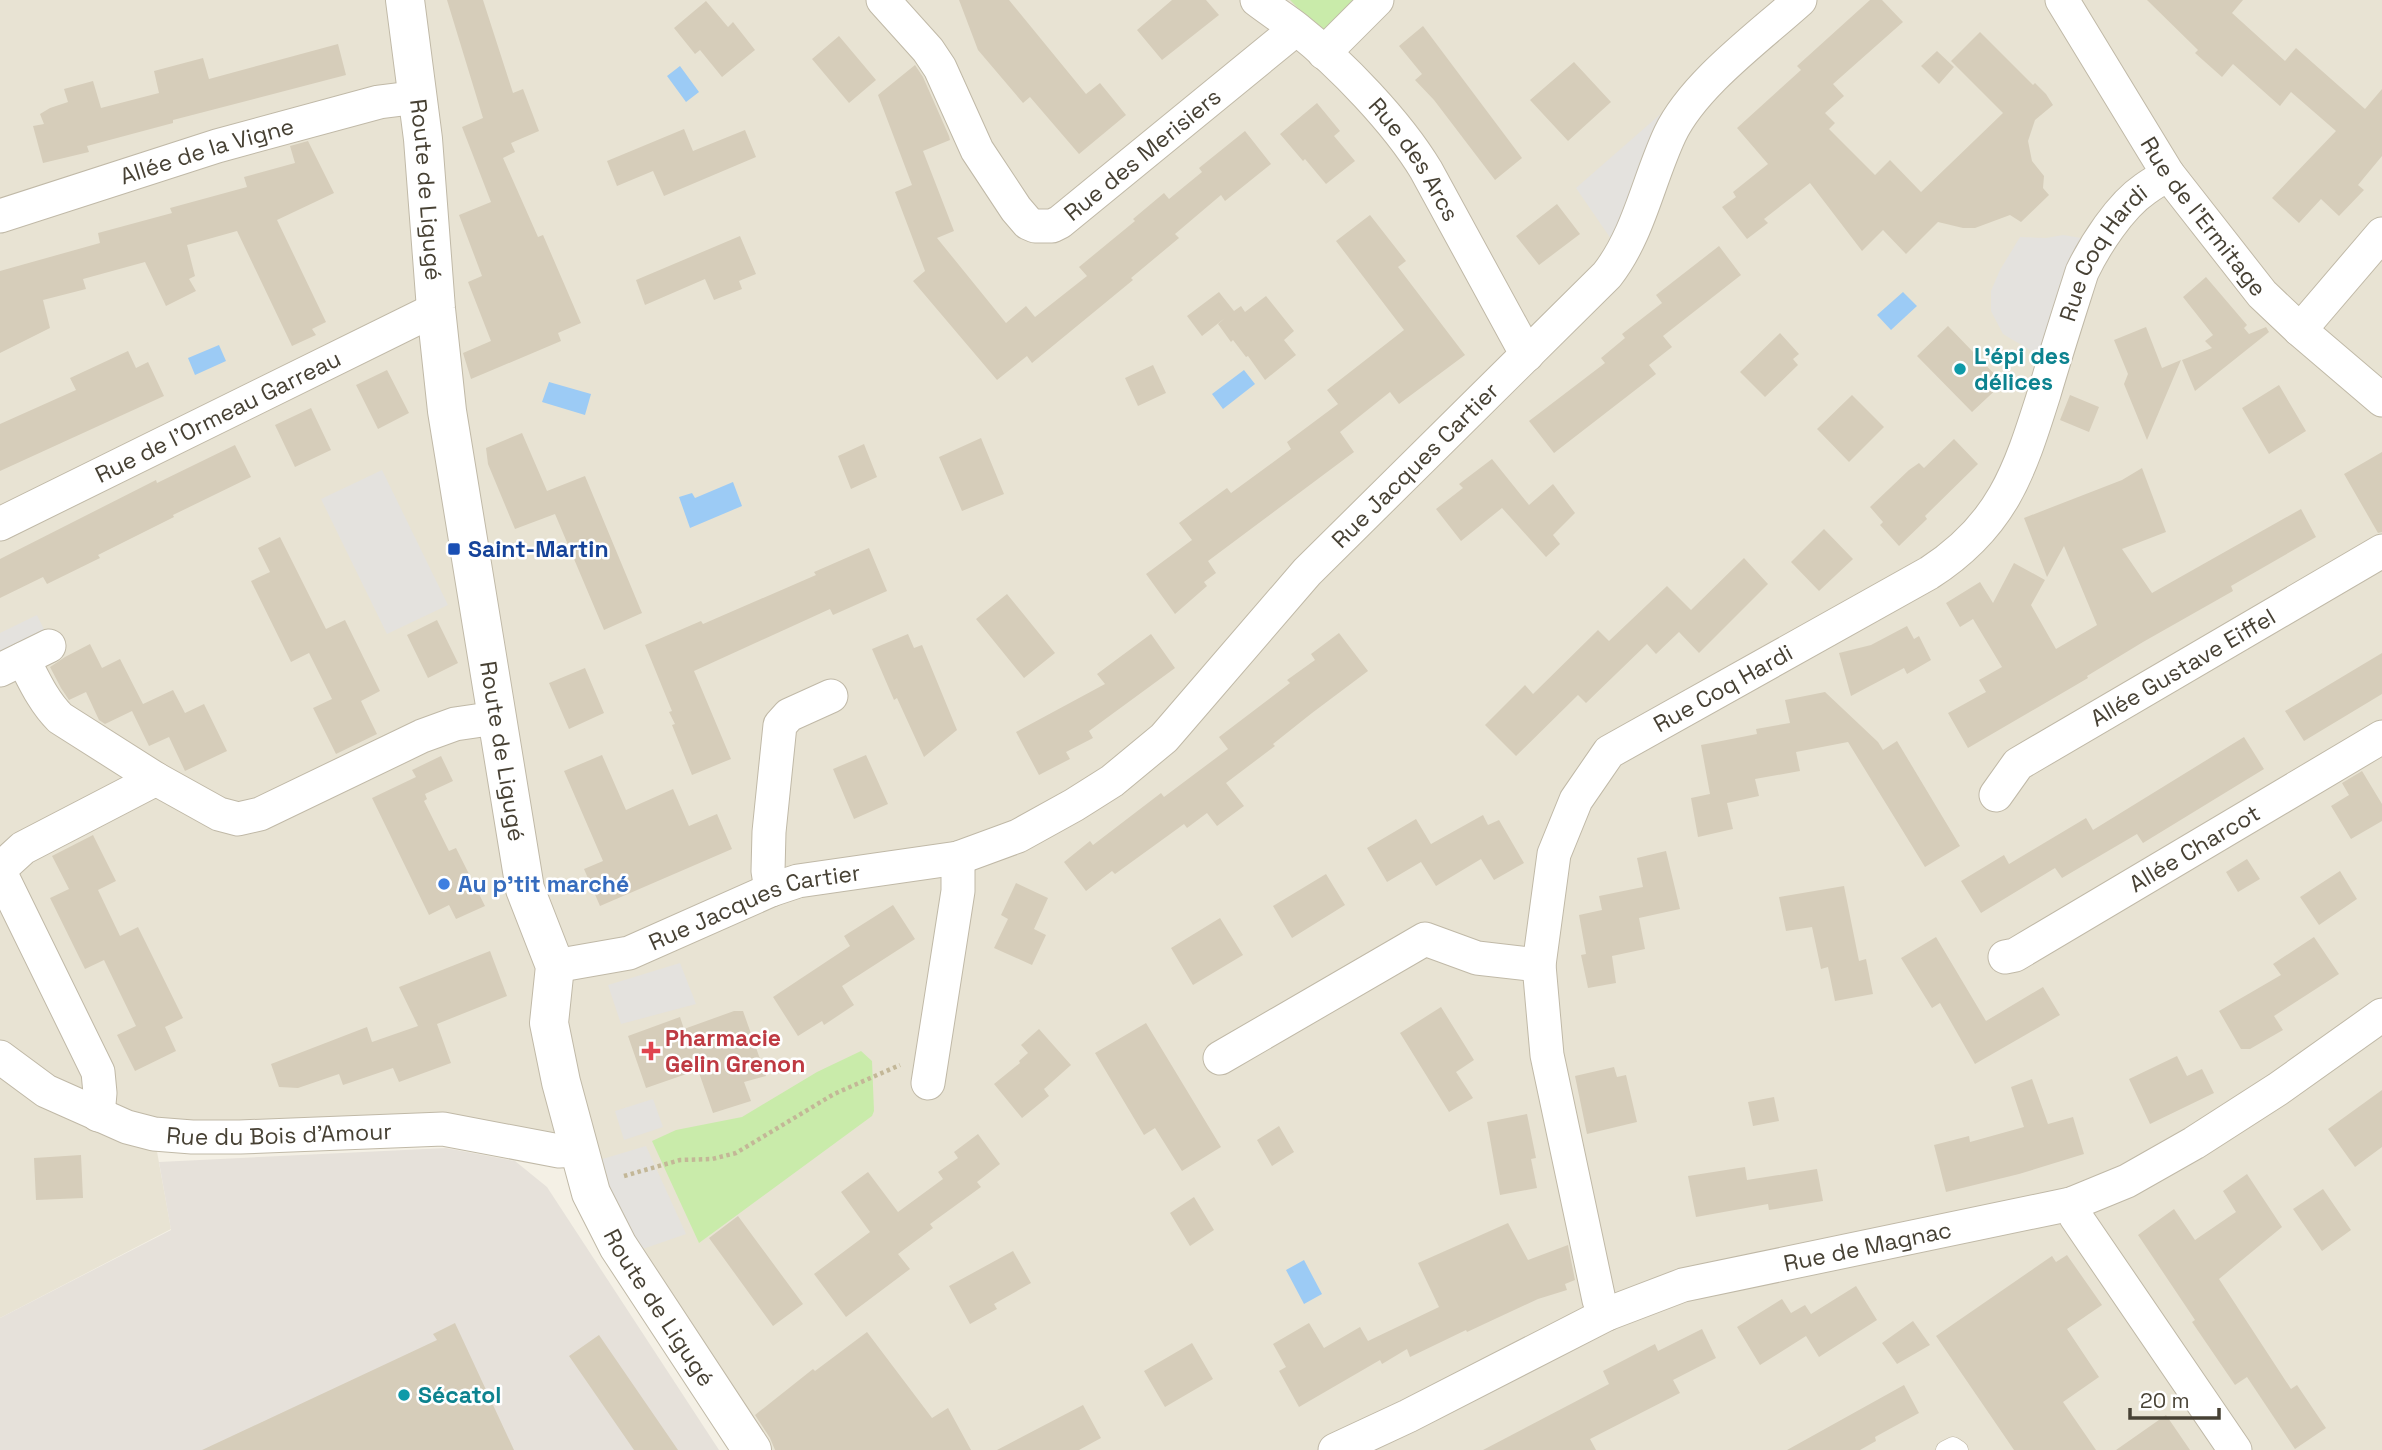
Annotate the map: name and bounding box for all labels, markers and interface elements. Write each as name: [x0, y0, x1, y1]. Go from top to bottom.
street label: Rue des Merisiers: [1058, 81, 1227, 228]
street label: Rue des Arcs: [1362, 91, 1466, 226]
street label: Route de Ligugé: [403, 97, 449, 282]
street label: Allée de la Vigne: [116, 111, 297, 191]
street label: Rue de l'Ermitage: [2134, 131, 2273, 303]
street label: Rue Coq Hardi: [2052, 177, 2153, 325]
place label: L'épi des délices: [1974, 341, 2070, 397]
street label: Rue de l'Ormeau Garreau: [90, 343, 346, 490]
marker: L'épi des délices: [1952, 361, 1968, 377]
street label: Rue Jacques Cartier: [1325, 376, 1505, 554]
place label: Saint-Martin: [468, 534, 609, 564]
marker: Saint-Martin: [446, 541, 462, 557]
street label: Allée Gustave Eiffel: [2085, 602, 2281, 733]
street label: Rue Coq Hardi: [1648, 637, 1798, 739]
street label: Route de Ligugé: [473, 659, 532, 844]
street label: Allée Charcot: [2123, 798, 2266, 899]
street label: Rue Jacques Cartier: [644, 857, 862, 957]
place label: Au p'tit marché: [458, 869, 629, 899]
marker: Au p'tit marché: [436, 876, 452, 892]
place label: Pharmacie Gelin Grenon: [665, 1023, 805, 1079]
marker: Pharmacie Gelin Grenon: [643, 1043, 659, 1059]
street label: Rue du Bois d'Amour: [165, 1116, 393, 1152]
street label: Rue de Magnac: [1781, 1214, 1954, 1279]
street label: Route de Ligugé: [597, 1224, 721, 1392]
scale bar: [2130, 1376, 2219, 1420]
place label: Sécatol: [418, 1380, 501, 1410]
marker: Sécatol: [396, 1387, 412, 1403]
text: 20 m: [2140, 1387, 2190, 1414]

